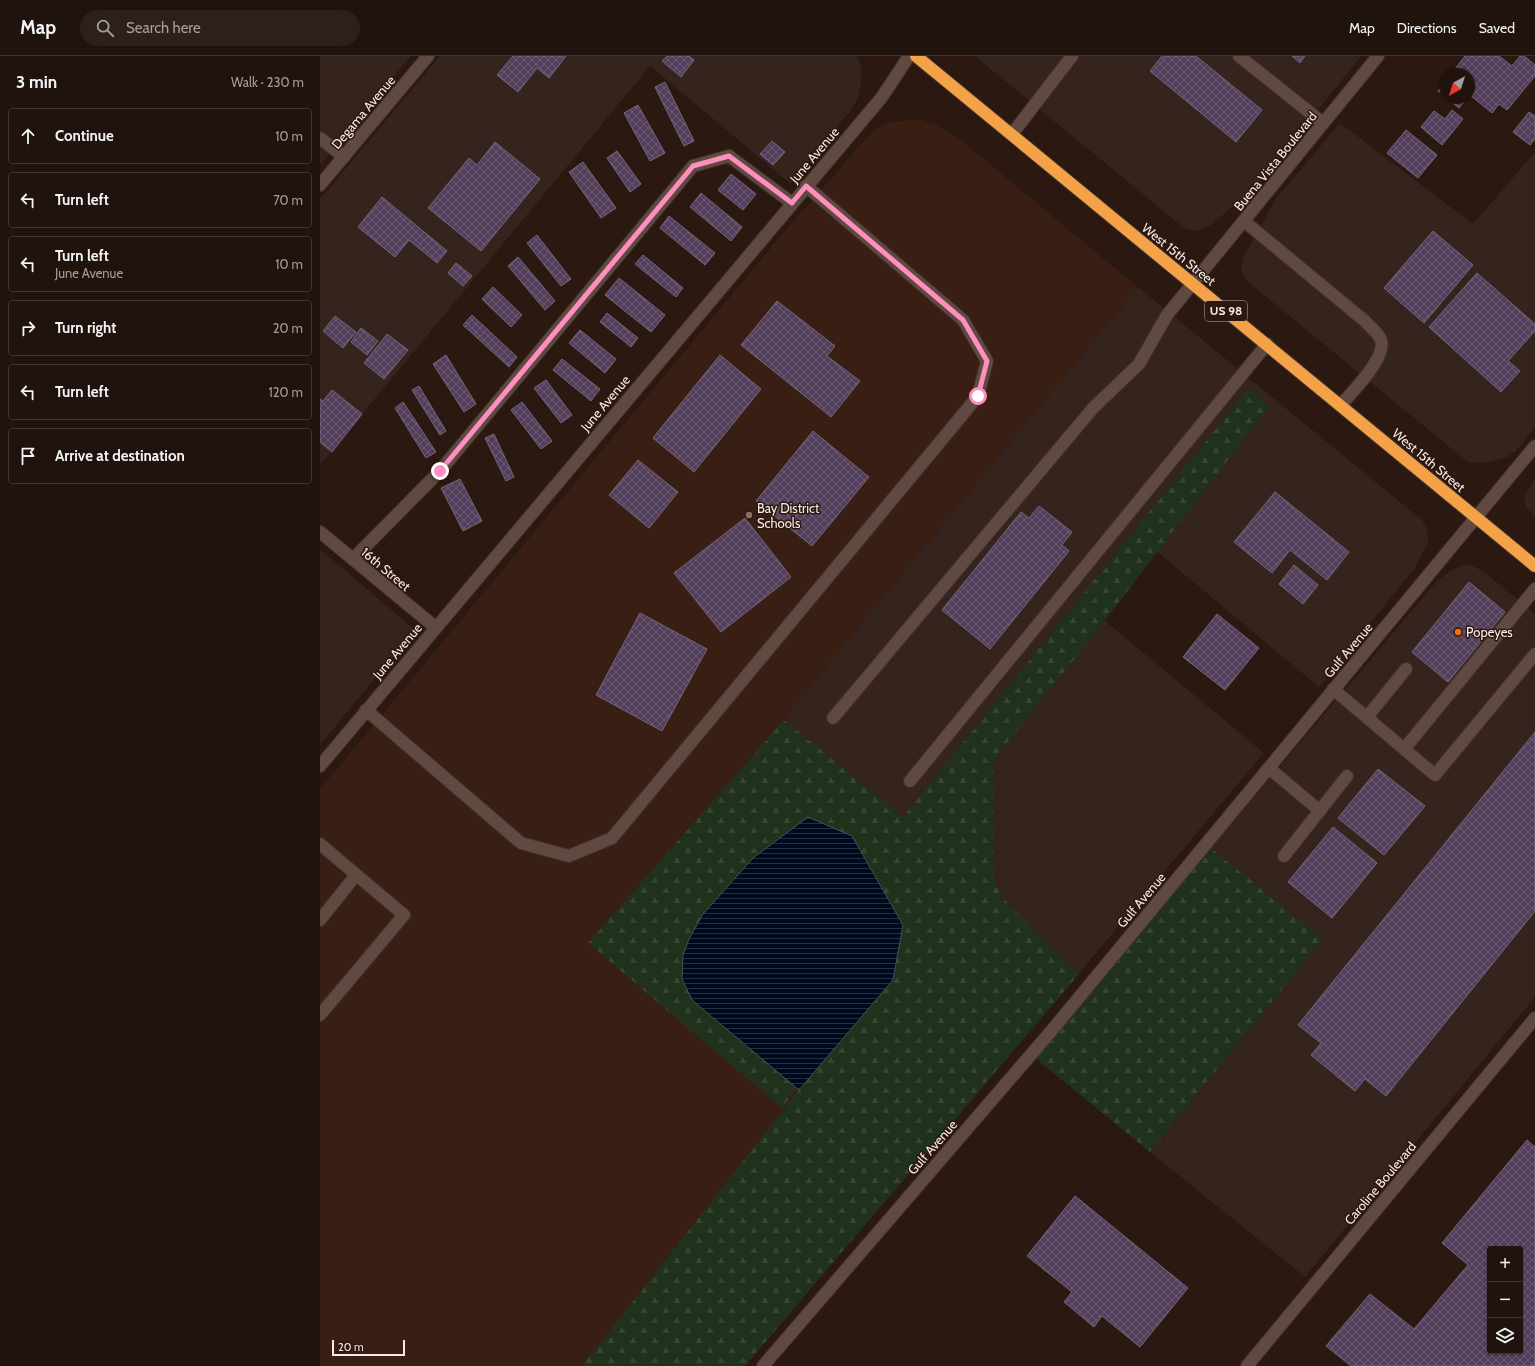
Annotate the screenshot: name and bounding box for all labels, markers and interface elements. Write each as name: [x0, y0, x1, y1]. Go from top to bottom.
search box: [80, 10, 360, 46]
text: Map: [20, 16, 56, 39]
icon: search: [94, 17, 116, 39]
text: Search here: [126, 19, 201, 37]
text: Map: [1349, 19, 1375, 37]
text: Directions: [1397, 19, 1457, 37]
text: Saved: [1479, 19, 1515, 37]
north arrow: [1439, 68, 1475, 104]
text: 3 min: [16, 72, 57, 92]
street label: Degama Avenue: [328, 72, 398, 152]
text: Walk · 230 m: [231, 74, 304, 90]
street label: Buena Vista Boulevard: [1230, 108, 1320, 214]
street label: June Avenue: [785, 124, 842, 187]
icon: ahead: [17, 125, 39, 147]
text: Continue: [55, 127, 114, 145]
text: 10 m: [275, 128, 303, 144]
icon: left: [17, 189, 39, 211]
text: Turn left: [55, 191, 109, 209]
text: 70 m: [273, 192, 303, 208]
street label: West 15th Street: [1139, 219, 1220, 289]
text: Turn left: [55, 247, 109, 265]
icon: left: [17, 253, 39, 275]
text: 10 m: [275, 256, 303, 272]
text: June Avenue: [55, 265, 123, 281]
road number: US 98: [1205, 301, 1247, 321]
icon: right: [17, 317, 39, 339]
text: Turn right: [55, 319, 116, 337]
text: 20 m: [273, 320, 303, 336]
street label: June Avenue: [576, 372, 633, 435]
icon: left: [17, 381, 39, 403]
text: Turn left: [55, 383, 109, 401]
text: 120 m: [269, 384, 303, 400]
route start: [969, 387, 987, 405]
street label: West 15th Street: [1389, 425, 1469, 496]
icon: arrive: [17, 445, 39, 467]
text: Arrive at destination: [55, 447, 185, 465]
route end: [431, 462, 449, 480]
place label: Bay District Schools: [757, 500, 820, 531]
marker: Bay District Schools: [744, 510, 754, 520]
street label: 16th Street: [358, 544, 414, 595]
street label: Gulf Avenue: [1320, 619, 1376, 681]
street label: June Avenue: [368, 620, 425, 683]
place label: Popeyes: [1466, 624, 1513, 640]
marker: Popeyes: [1453, 627, 1463, 637]
street label: Gulf Avenue: [1113, 869, 1169, 931]
street label: Gulf Avenue: [904, 1116, 960, 1178]
street label: Caroline Boulevard: [1341, 1138, 1419, 1228]
map controls: [1487, 1246, 1523, 1354]
button: +: [1487, 1246, 1523, 1282]
button: −: [1487, 1282, 1523, 1318]
button: layers: [1487, 1318, 1523, 1354]
scale bar: [332, 1338, 405, 1357]
text: 20 m: [338, 1340, 364, 1354]

